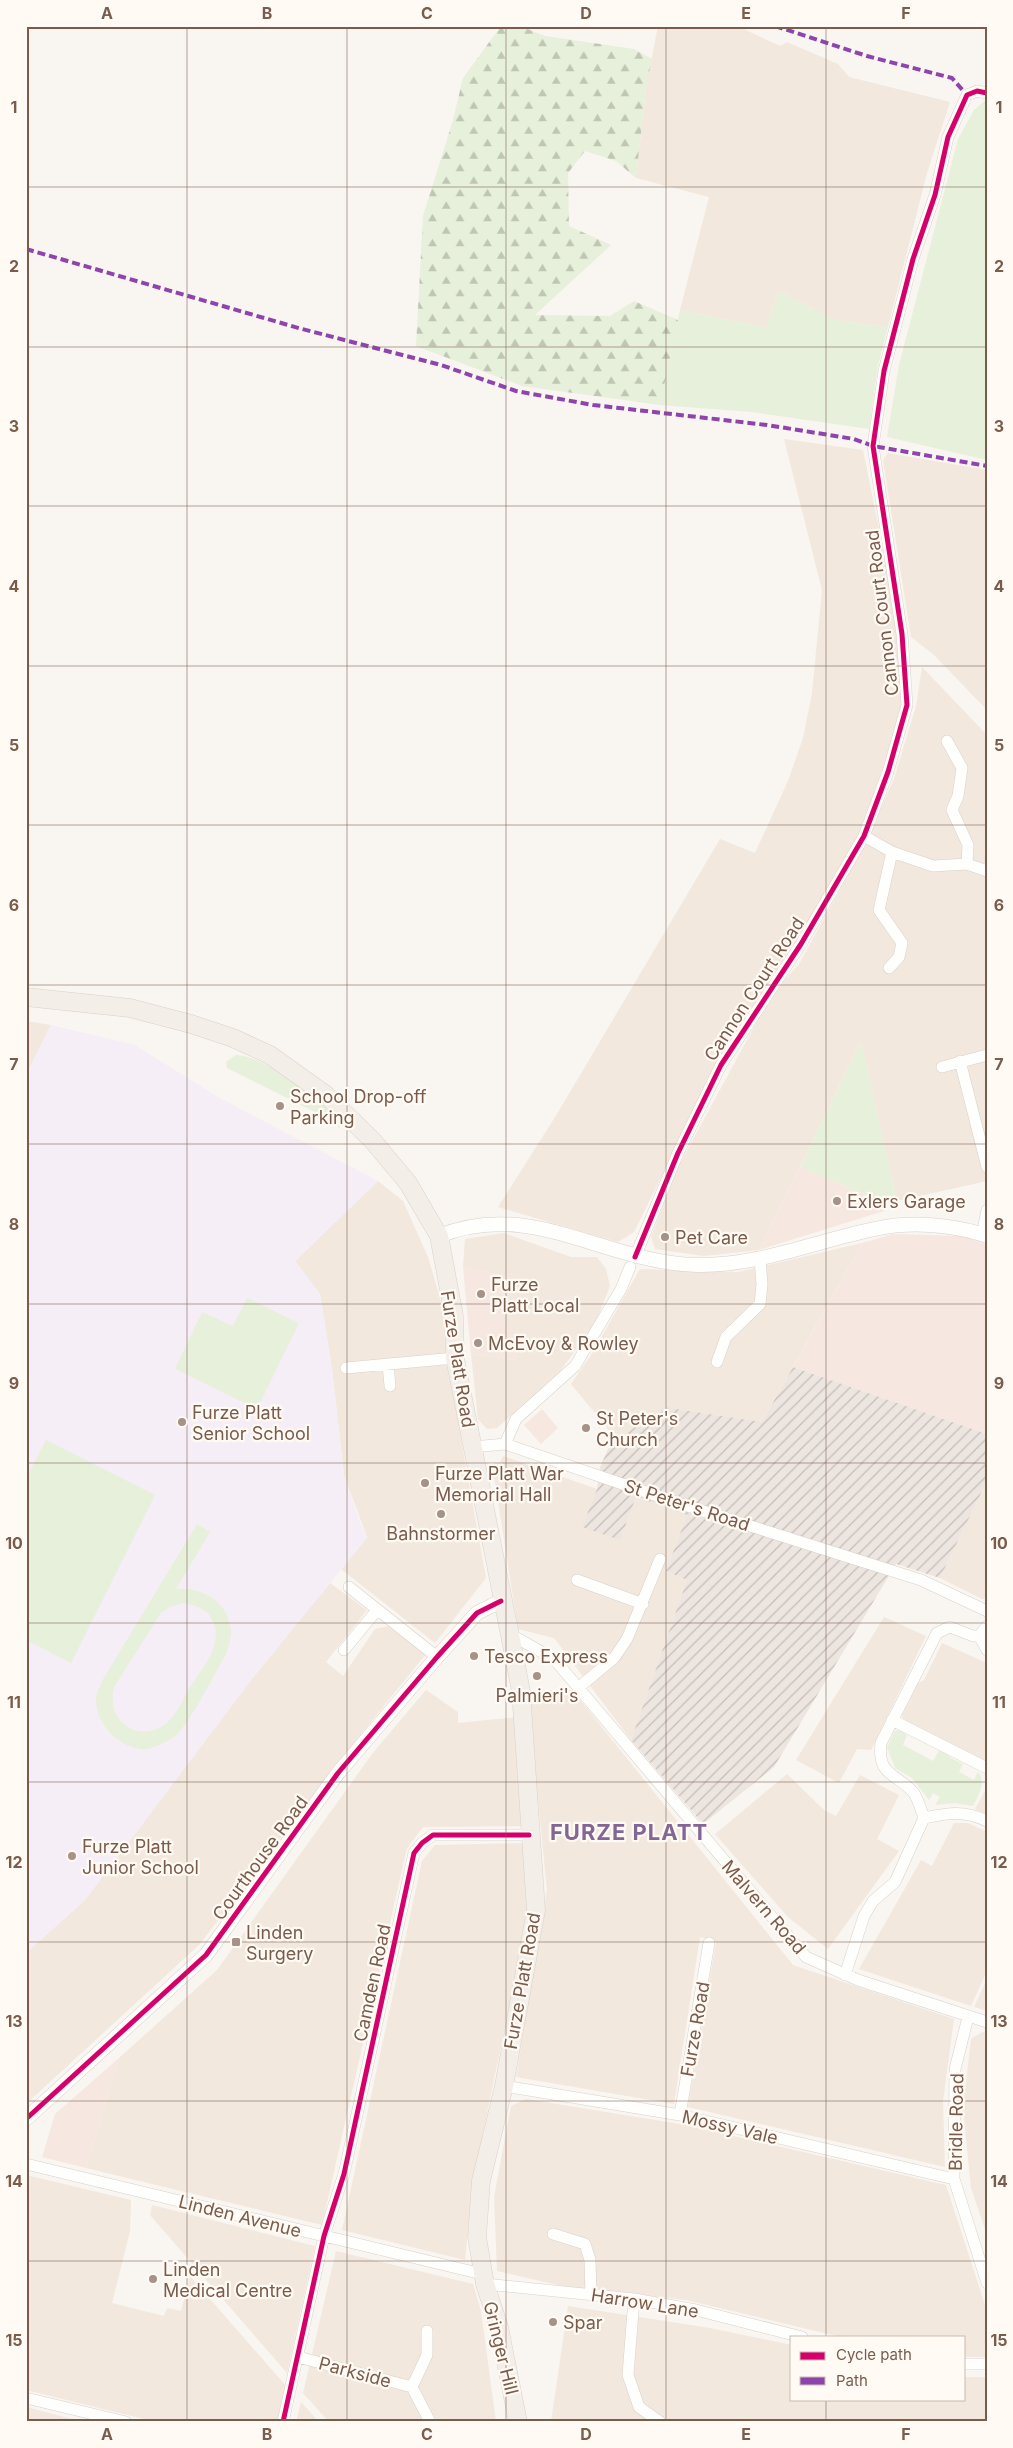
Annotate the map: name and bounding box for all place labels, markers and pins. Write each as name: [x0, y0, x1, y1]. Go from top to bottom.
place label: School Drop-off Parking: [290, 1086, 427, 1128]
marker: School Drop-off Parking: [274, 1100, 286, 1112]
place label: Exlers Garage: [847, 1191, 966, 1212]
marker: Exlers Garage: [831, 1195, 843, 1207]
place label: Pet Care: [675, 1227, 748, 1248]
marker: Pet Care: [659, 1231, 671, 1243]
place label: Furze Platt Local: [491, 1274, 579, 1316]
marker: Furze Platt Local: [475, 1288, 487, 1300]
place label: McEvoy & Rowley: [488, 1333, 639, 1354]
marker: McEvoy & Rowley: [472, 1337, 484, 1349]
place label: Furze Platt Senior School: [192, 1402, 310, 1444]
place label: St Peter's Church: [596, 1408, 678, 1450]
marker: Furze Platt Senior School: [176, 1416, 188, 1428]
marker: St Peter's Church: [580, 1422, 592, 1434]
place label: Furze Platt War Memorial Hall: [435, 1463, 564, 1505]
marker: Furze Platt War Memorial Hall: [419, 1477, 431, 1489]
marker: Bahnstormer: [435, 1508, 447, 1520]
place label: Bahnstormer: [386, 1523, 496, 1544]
place label: Tesco Express: [484, 1646, 608, 1667]
marker: Tesco Express: [468, 1650, 480, 1662]
marker: Palmieri's: [531, 1670, 543, 1682]
place label: Palmieri's: [496, 1685, 578, 1706]
place label: Furze Platt Junior School: [82, 1836, 199, 1878]
marker: Furze Platt Junior School: [66, 1850, 78, 1862]
place label: Linden Surgery: [246, 1922, 313, 1964]
marker: Linden Surgery: [230, 1936, 242, 1948]
place label: Linden Medical Centre: [163, 2259, 292, 2301]
marker: Linden Medical Centre: [147, 2273, 159, 2285]
place label: Spar: [563, 2312, 603, 2333]
marker: Spar: [547, 2316, 559, 2328]

